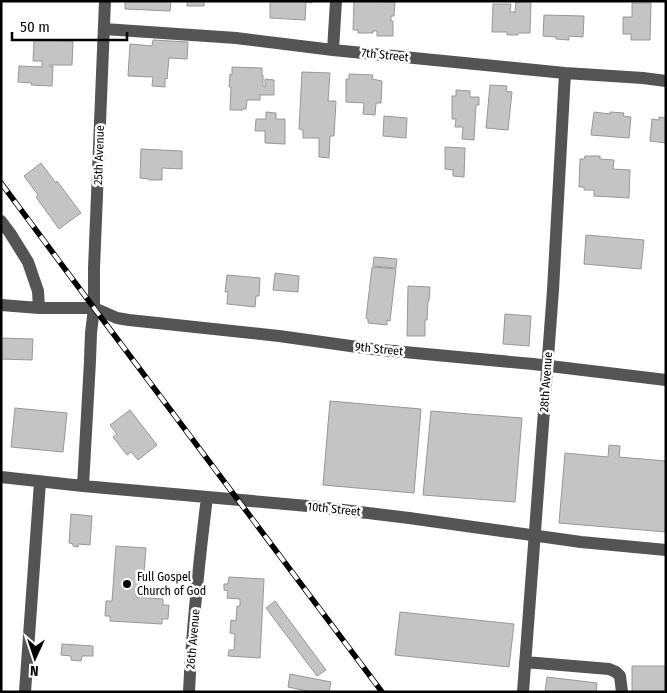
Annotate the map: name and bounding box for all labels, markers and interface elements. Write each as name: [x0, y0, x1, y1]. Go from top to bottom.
scale bar: [12, 10, 128, 42]
text: 50 m: [20, 18, 50, 36]
street label: 7th Street: [361, 46, 409, 64]
street label: 25th Avenue: [91, 125, 107, 185]
street label: 9th Street: [354, 340, 404, 358]
street label: 28th Avenue: [537, 351, 555, 413]
street label: 10th Street: [307, 499, 361, 519]
place label: Full Gospel Church of God: [137, 570, 206, 598]
marker: Full Gospel Church of God: [121, 578, 133, 590]
street label: 26th Avenue: [183, 608, 203, 670]
north arrow: [10, 633, 60, 683]
text: N: [30, 662, 39, 679]

